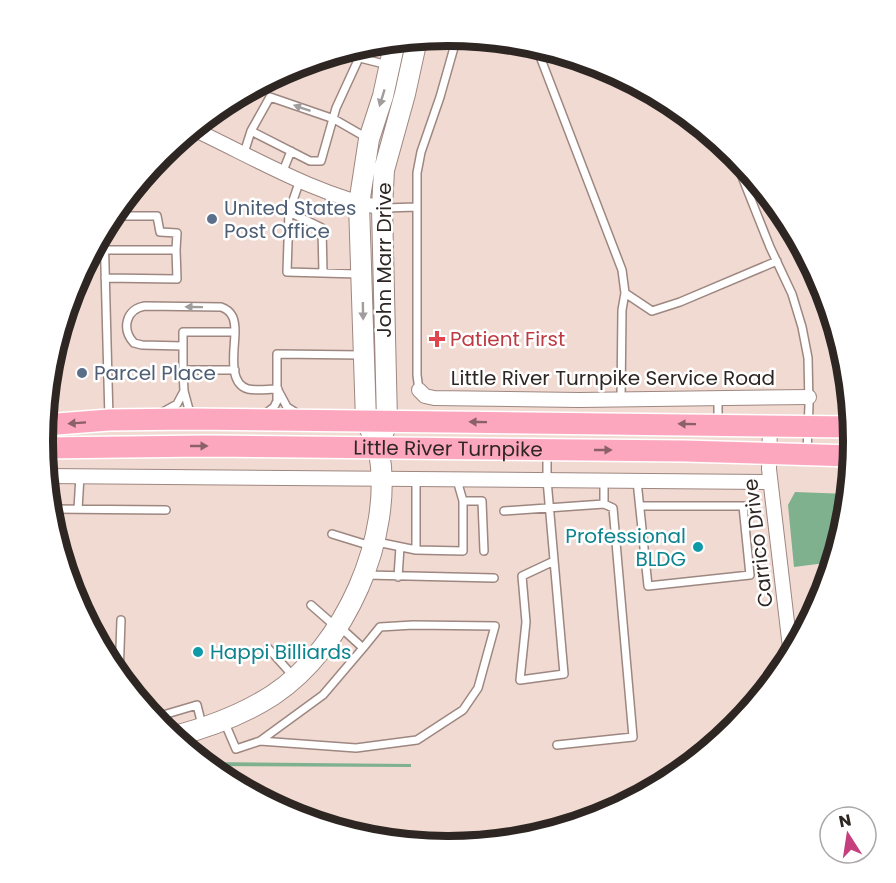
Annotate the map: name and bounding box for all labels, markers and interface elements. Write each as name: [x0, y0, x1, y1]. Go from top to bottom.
one-way arrow: [377, 89, 386, 107]
one-way arrow: [293, 102, 311, 112]
street label: John Marr Drive: [370, 182, 398, 338]
place label: United States Post Office: [224, 194, 356, 245]
marker: United States Post Office: [205, 212, 219, 226]
one-way arrow: [358, 301, 367, 320]
one-way arrow: [184, 302, 203, 312]
place label: Patient First: [450, 325, 565, 353]
marker: Patient First: [428, 330, 446, 348]
place label: Parcel Place: [94, 359, 216, 387]
street label: Little River Turnpike Service Road: [451, 364, 775, 392]
marker: Parcel Place: [75, 366, 89, 380]
one-way arrow: [468, 417, 487, 427]
one-way arrow: [67, 418, 86, 428]
one-way arrow: [677, 419, 696, 429]
street label: Little River Turnpike: [353, 434, 543, 464]
one-way arrow: [190, 441, 209, 451]
one-way arrow: [593, 445, 612, 455]
street label: Carrico Drive: [736, 477, 780, 609]
place label: Professional BLDG: [565, 522, 686, 573]
marker: Professional BLDG: [691, 540, 705, 554]
place label: Happi Billiards: [210, 638, 352, 666]
marker: Happi Billiards: [191, 645, 205, 659]
north arrow: [818, 805, 878, 865]
text: N: [837, 808, 853, 833]

